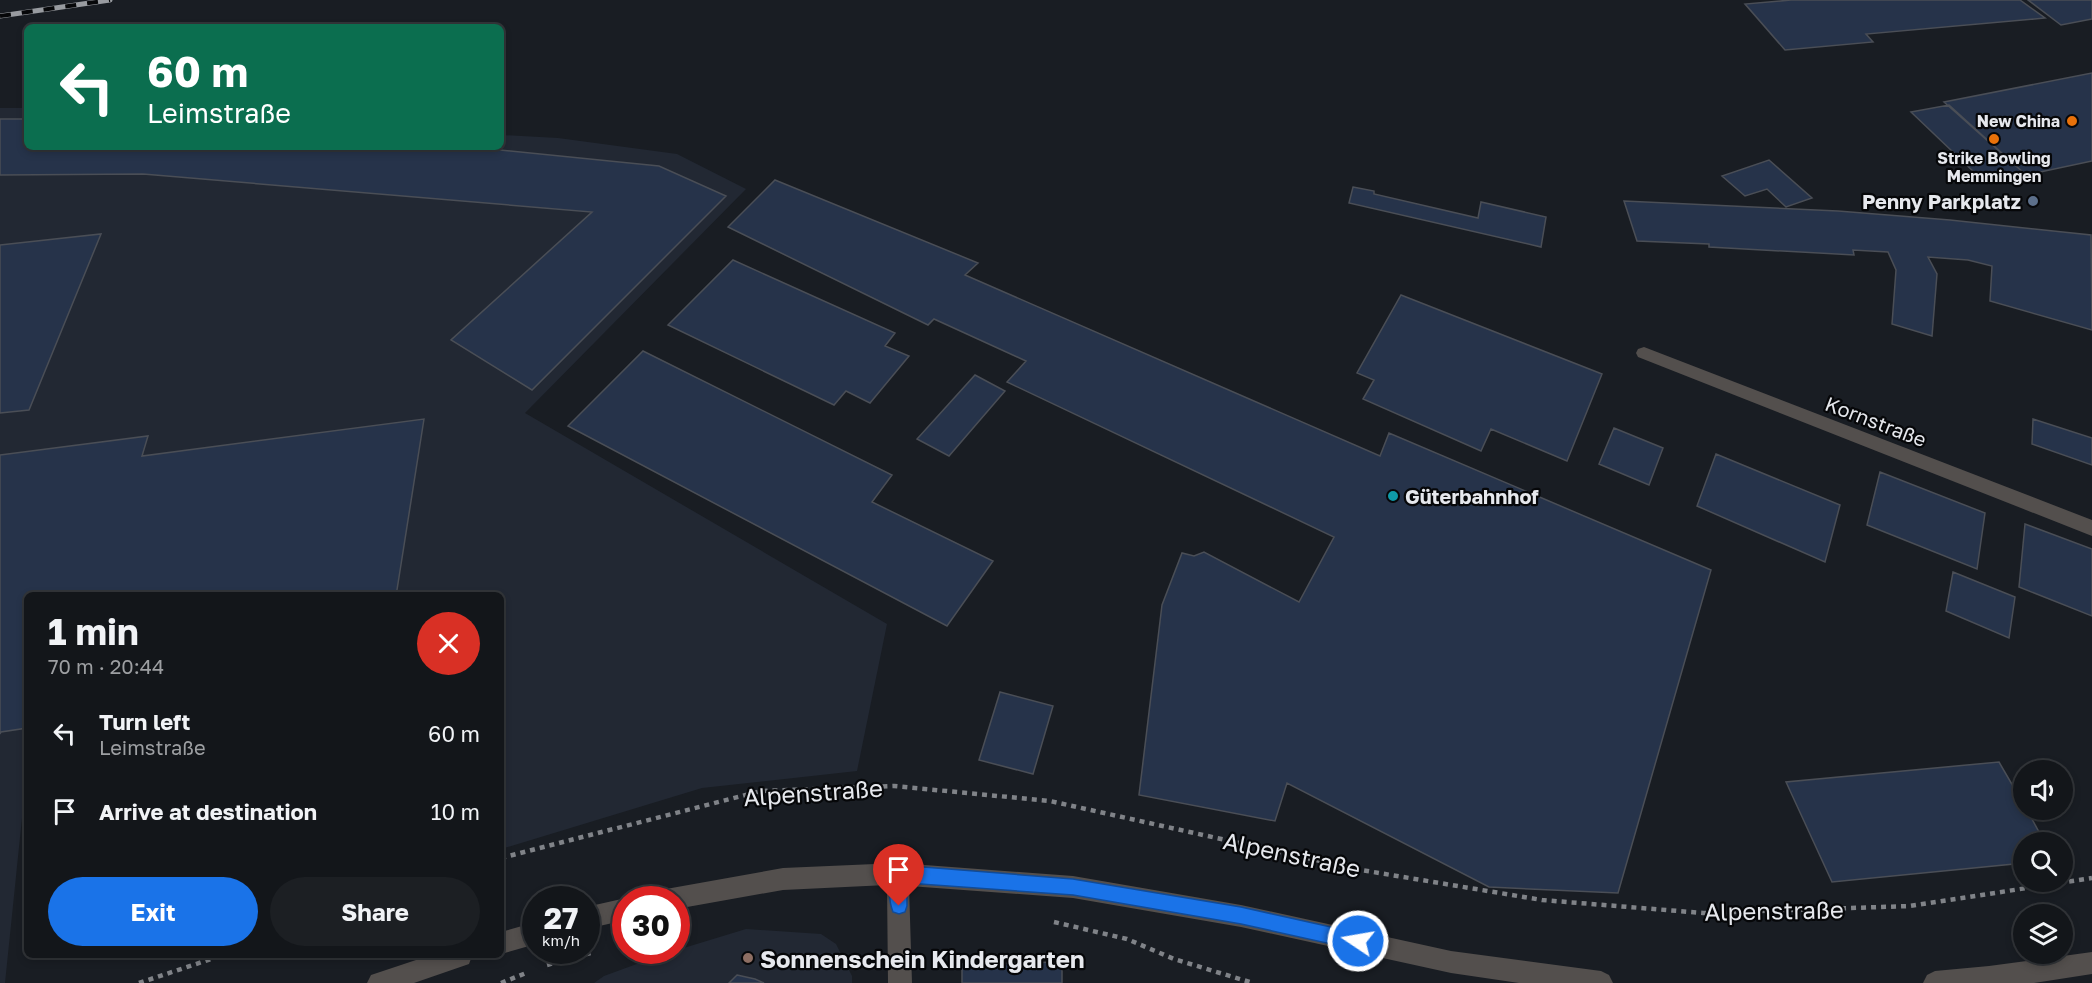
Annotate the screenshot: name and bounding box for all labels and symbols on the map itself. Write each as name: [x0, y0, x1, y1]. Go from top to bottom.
place label: New China: [1977, 111, 2060, 131]
marker: New China: [2065, 114, 2079, 128]
marker: Strike Bowling Memmingen: [1987, 132, 2001, 146]
place label: Strike Bowling Memmingen: [1937, 148, 2051, 186]
place label: Penny Parkplatz: [1862, 189, 2021, 213]
marker: Penny Parkplatz: [2026, 194, 2040, 208]
street label: Kornstraße: [1822, 391, 1930, 451]
place label: Güterbahnhof: [1405, 484, 1539, 508]
marker: Güterbahnhof: [1386, 489, 1400, 503]
street label: Alpenstraße: [742, 773, 884, 811]
street label: Alpenstraße: [1221, 825, 1363, 883]
pin: [873, 844, 924, 906]
speed limit sign: 30: [612, 886, 690, 964]
street label: Alpenstraße: [1704, 894, 1844, 926]
position arrow: [1326, 909, 1390, 973]
place label: Sonnenschein Kindergarten: [760, 944, 1084, 973]
marker: Sonnenschein Kindergarten: [741, 951, 755, 965]

